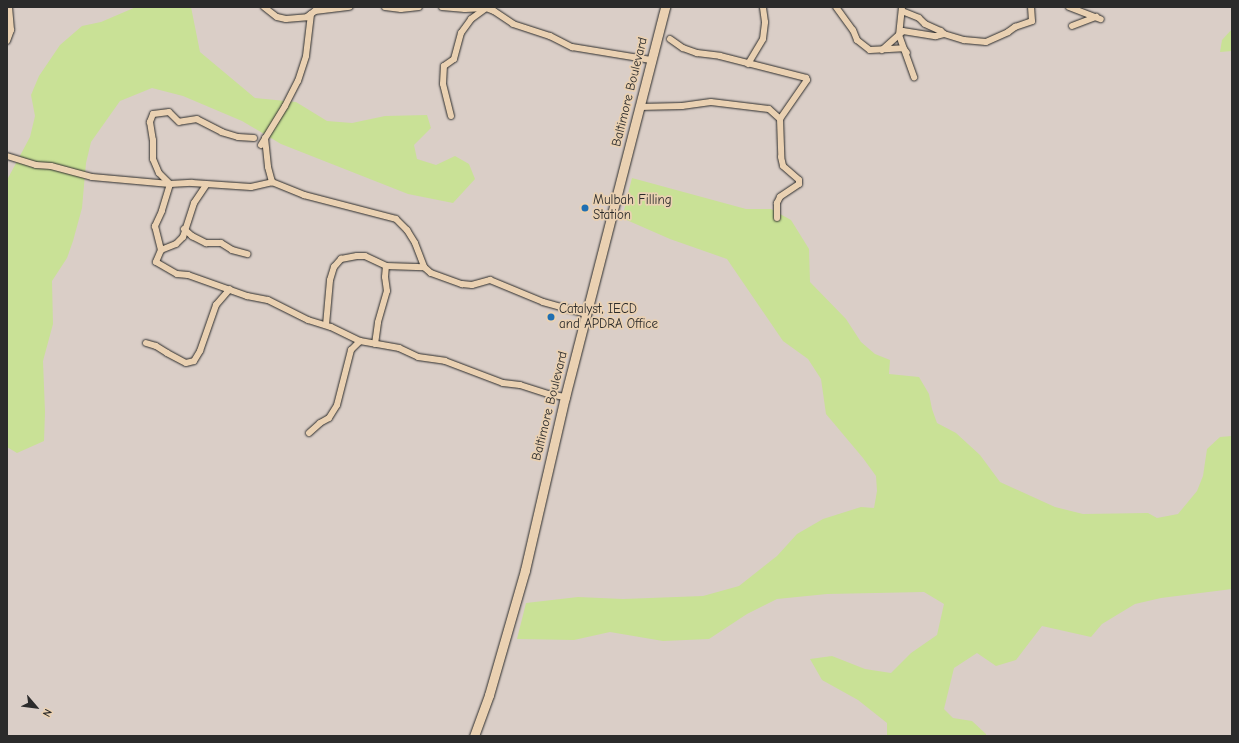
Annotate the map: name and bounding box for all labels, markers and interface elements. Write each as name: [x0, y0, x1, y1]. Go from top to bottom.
street label: Baltimore Boulevard: [609, 36, 651, 148]
place label: Mulbah Filling Station: [593, 193, 672, 224]
marker: Mulbah Filling Station: [580, 203, 590, 213]
place label: Catalyst, IECD and APDRA Office: [559, 302, 658, 333]
marker: Catalyst, IECD and APDRA Office: [546, 312, 556, 322]
street label: Baltimore Boulevard: [529, 350, 571, 462]
north arrow: [16, 687, 56, 727]
text: N: [40, 707, 54, 719]

